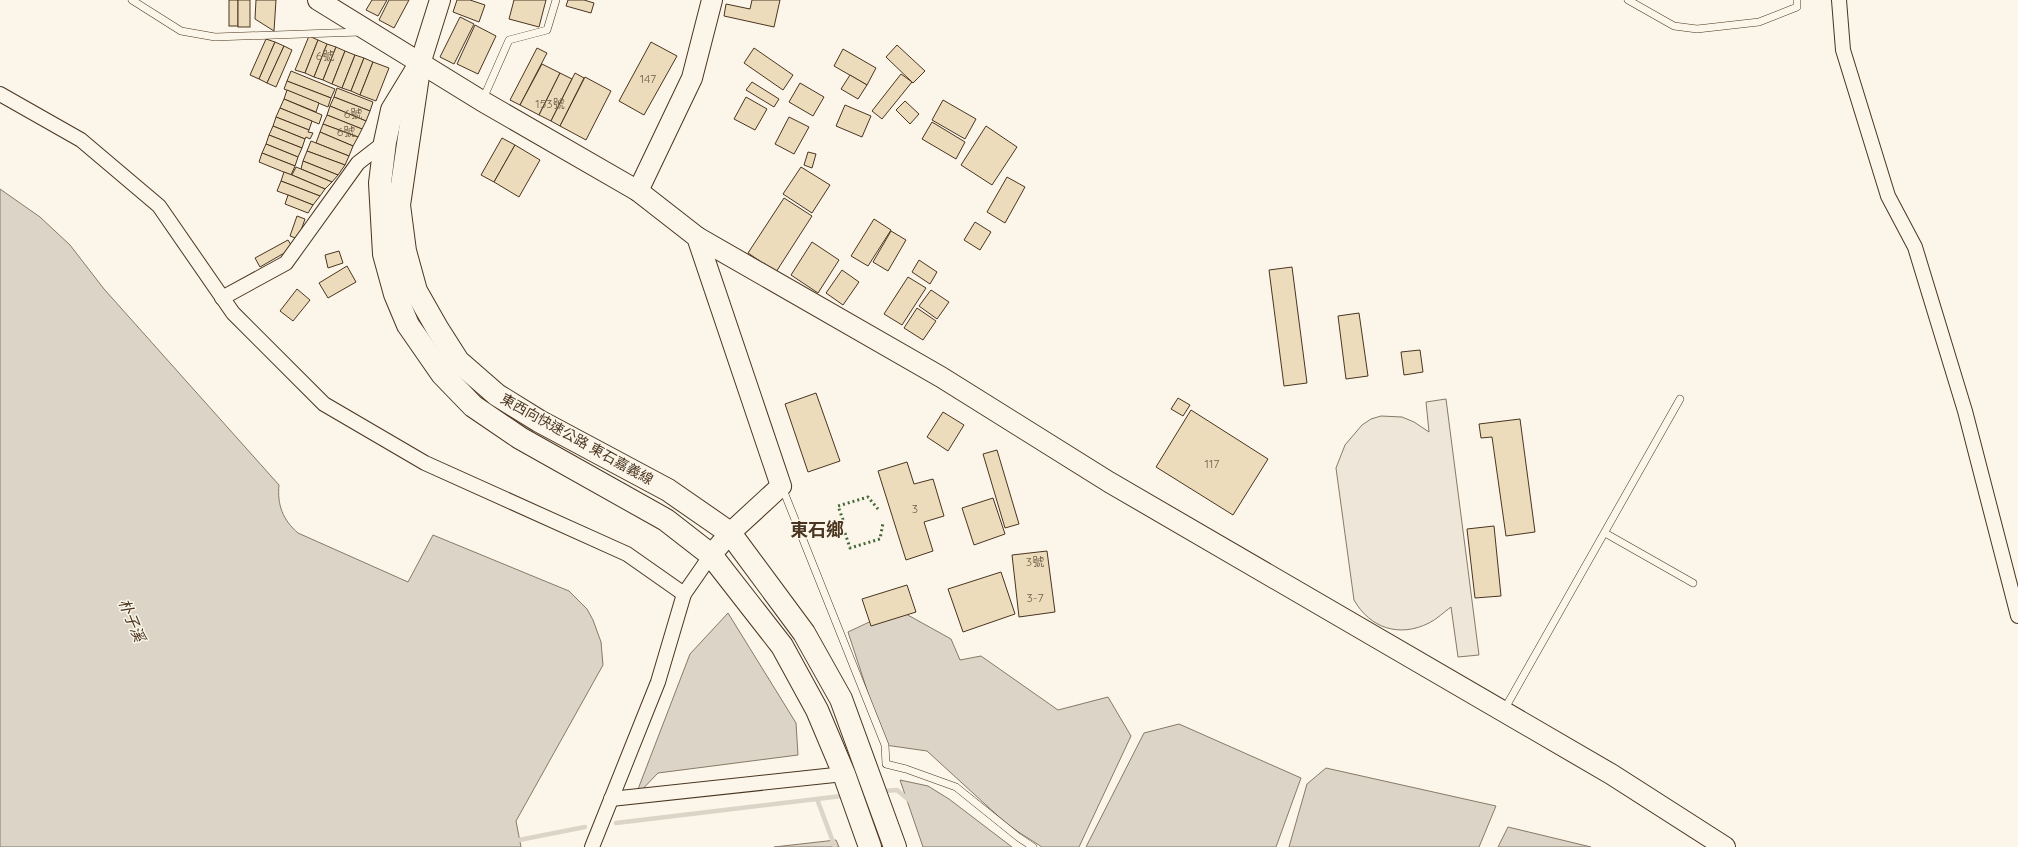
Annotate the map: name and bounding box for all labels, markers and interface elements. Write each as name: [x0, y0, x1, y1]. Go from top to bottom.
house number: 6號: [316, 48, 334, 63]
house number: 147: [640, 71, 656, 86]
house number: 153號: [535, 96, 565, 111]
house number: 6號: [344, 106, 362, 121]
house number: 6號: [337, 124, 355, 139]
street label: 東西向快速公路 東石嘉義線: [497, 389, 657, 489]
house number: 117: [1204, 456, 1220, 471]
house number: 3: [912, 501, 918, 516]
district label: 東石鄉: [790, 518, 844, 541]
house number: 3號: [1026, 554, 1044, 569]
house number: 3-7: [1026, 590, 1044, 605]
water label: 朴子溪: [114, 596, 150, 646]

